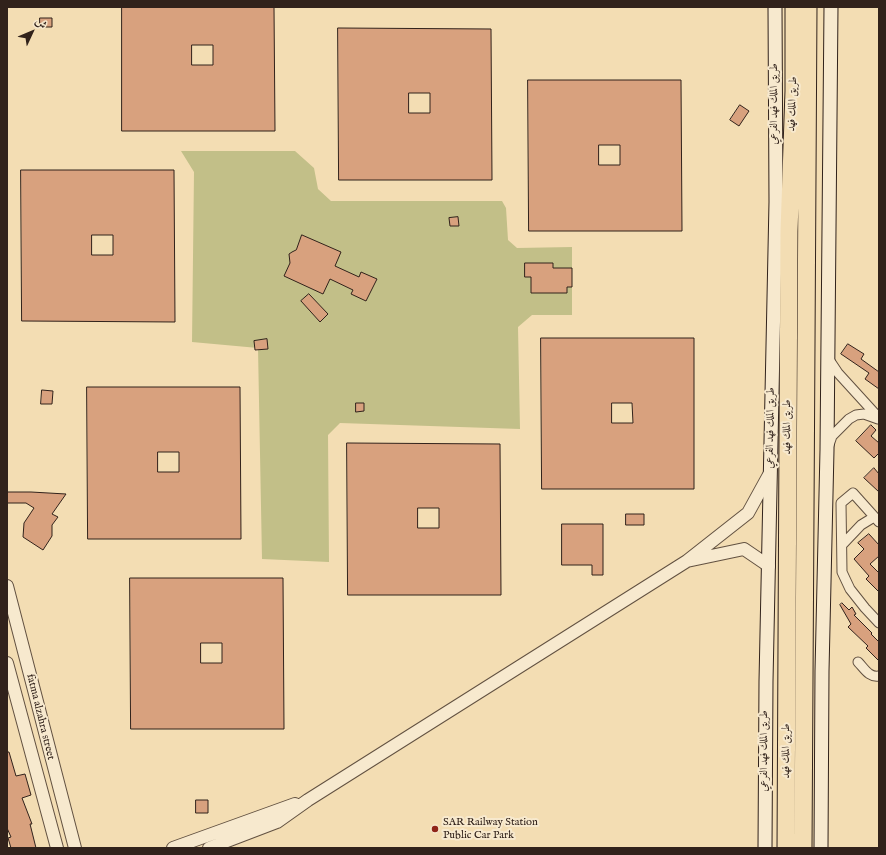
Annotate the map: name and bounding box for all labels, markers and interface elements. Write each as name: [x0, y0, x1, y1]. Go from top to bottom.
north arrow: [12, 12, 52, 52]
text: ش: [32, 15, 49, 32]
street label: طريق الملك فهد الفرعي: [768, 63, 782, 145]
street label: طريق الملك فهد: [785, 76, 801, 132]
street label: طريق الملك فهد الفرعي: [764, 387, 778, 469]
street label: طريق الملك فهد: [781, 399, 795, 455]
street label: fatma alzahra street: [23, 673, 57, 761]
street label: طريق الملك فهد الفرعي: [758, 710, 772, 792]
street label: طريق الملك فهد: [780, 723, 794, 779]
place label: SAR Railway Station Public Car Park: [443, 816, 538, 842]
marker: SAR Railway Station Public Car Park: [430, 824, 440, 834]

